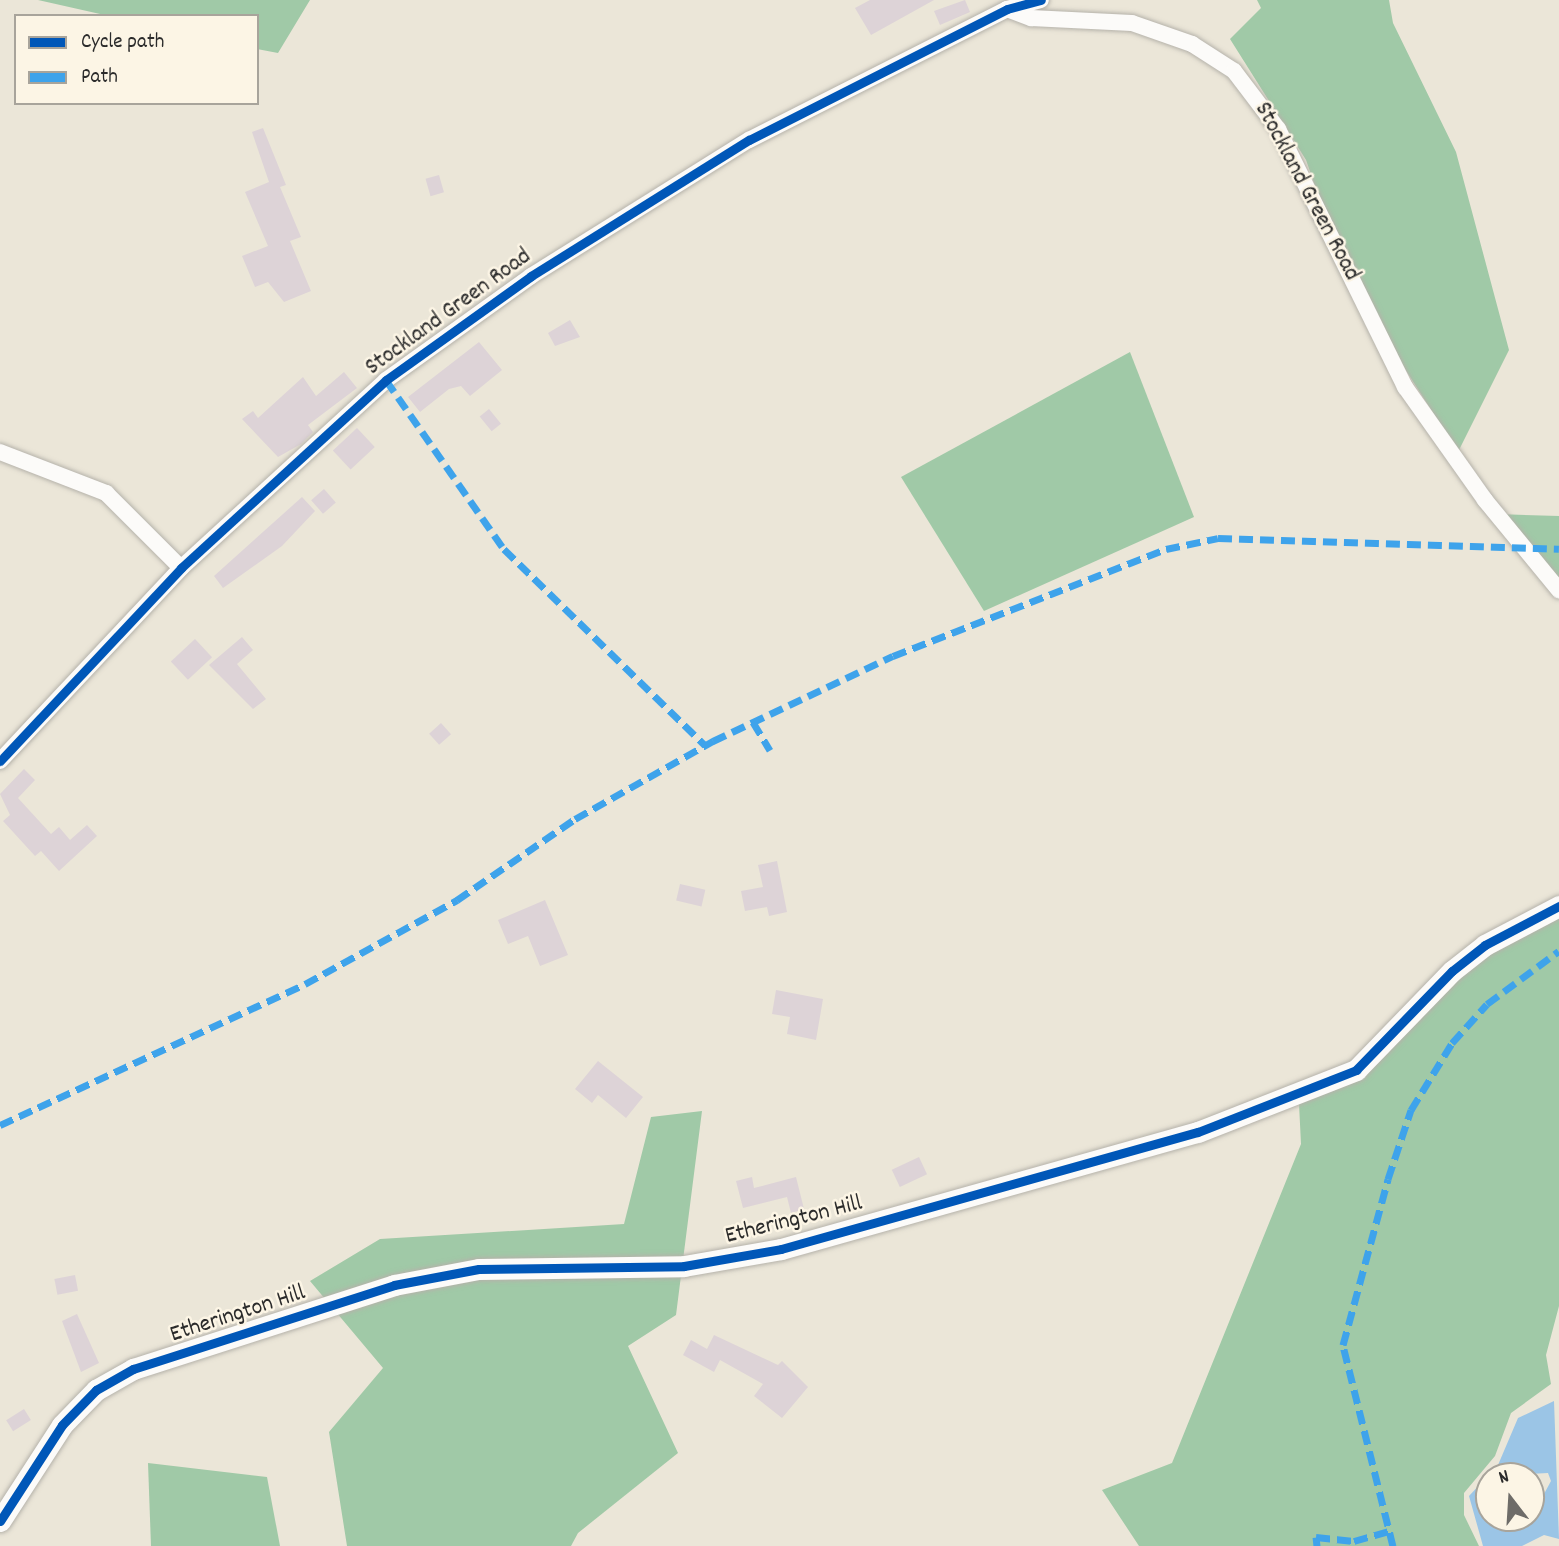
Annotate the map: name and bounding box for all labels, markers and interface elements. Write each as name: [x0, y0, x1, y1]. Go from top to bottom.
legend: [14, 14, 259, 105]
text: Cycle path: [81, 28, 164, 58]
text: Path: [81, 63, 118, 93]
street label: Stockland Green Road: [1247, 98, 1365, 286]
street label: Stockland Green Road: [360, 243, 538, 383]
street label: Etherington Hill: [722, 1190, 866, 1252]
street label: Etherington Hill: [167, 1280, 309, 1350]
north arrow: [1475, 1462, 1545, 1532]
text: N: [1496, 1464, 1513, 1493]

